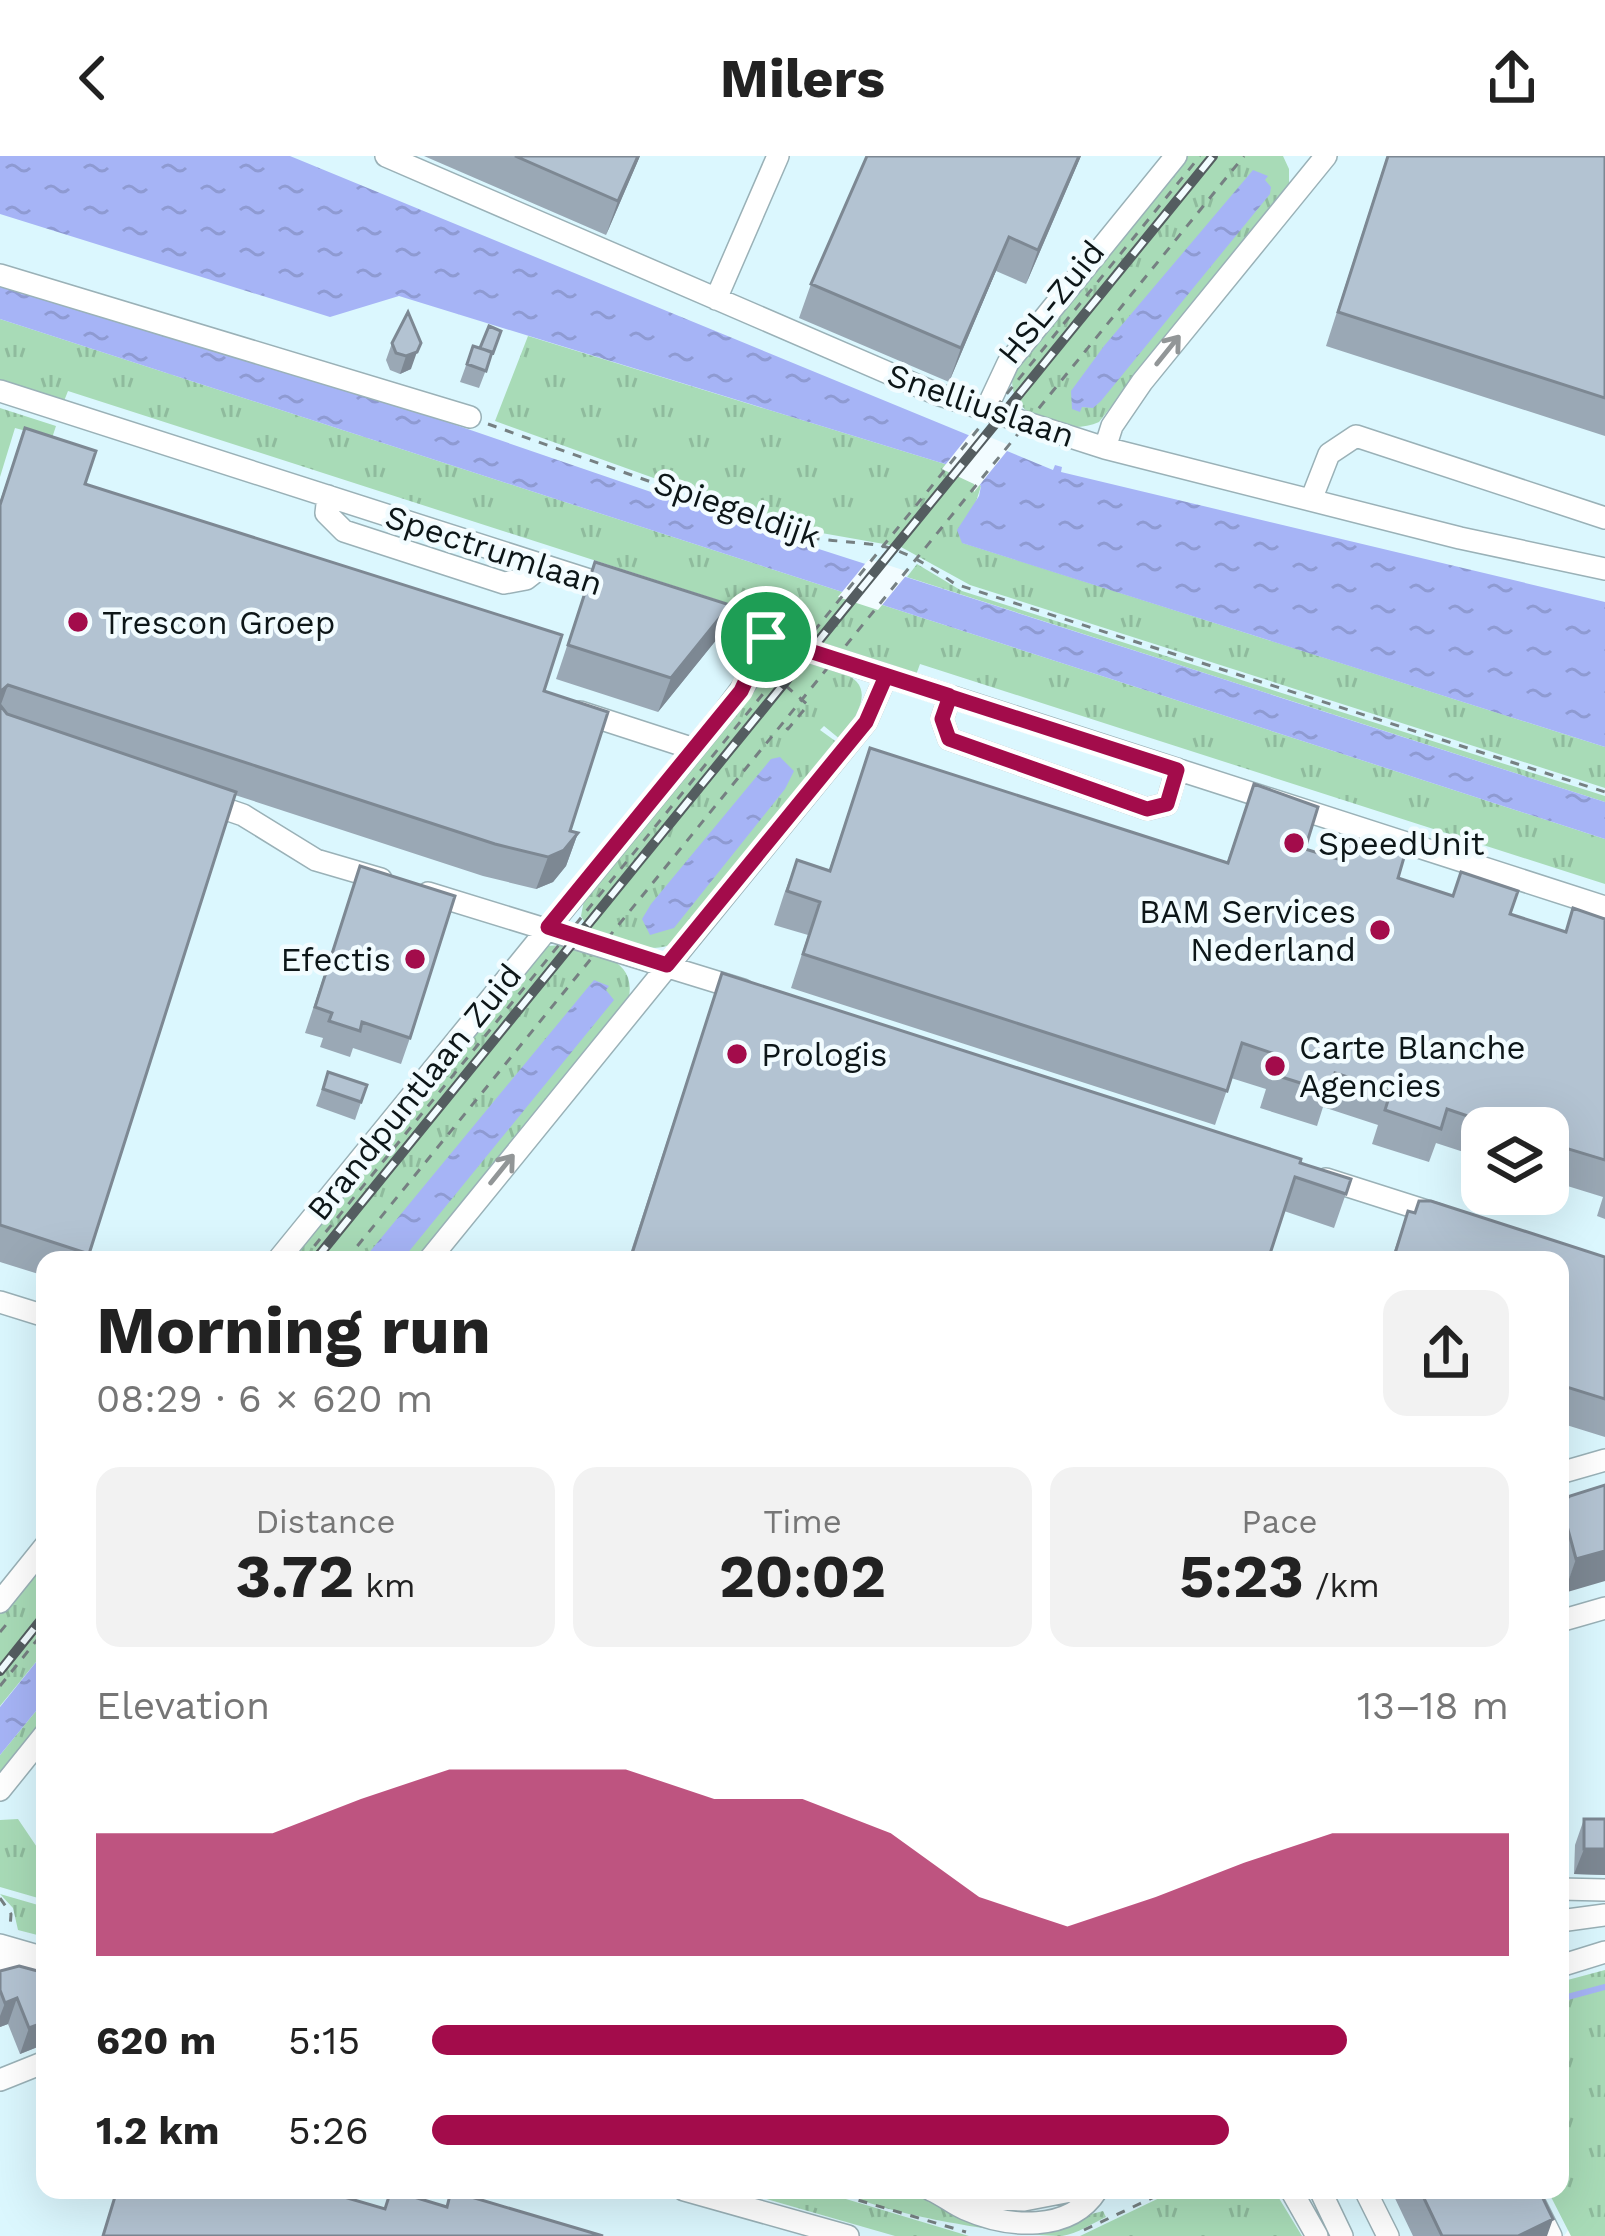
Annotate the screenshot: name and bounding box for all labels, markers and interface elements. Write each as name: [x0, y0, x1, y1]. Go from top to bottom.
icon: back: [60, 45, 126, 111]
icon: share: [1479, 45, 1545, 111]
text: Milers: [720, 47, 885, 110]
street label: HSL-Zuid: [990, 233, 1112, 371]
one-way arrow: [1153, 335, 1181, 366]
street label: Snelliuslaan: [882, 355, 1080, 455]
street label: Spiegeldijk: [649, 462, 825, 556]
street label: Spectrumlaan: [380, 497, 608, 603]
pin: [715, 586, 817, 688]
place label: Trescon Groep: [102, 603, 335, 642]
icon: arrive: [733, 604, 799, 670]
marker: Trescon Groep: [65, 609, 91, 635]
place label: SpeedUnit: [1318, 824, 1485, 863]
marker: SpeedUnit: [1281, 830, 1307, 856]
place label: BAM Services Nederland: [1139, 892, 1356, 969]
marker: BAM Services Nederland: [1367, 917, 1393, 943]
place label: Efectis: [280, 940, 391, 979]
marker: Efectis: [402, 946, 428, 972]
street label: Brandpuntlaan Zuid: [299, 956, 529, 1228]
place label: Carte Blanche Agencies: [1299, 1028, 1526, 1105]
place label: Prologis: [761, 1035, 888, 1074]
marker: Prologis: [724, 1041, 750, 1067]
marker: Carte Blanche Agencies: [1262, 1053, 1288, 1079]
map controls: [1461, 1107, 1569, 1215]
button: layers: [1461, 1107, 1569, 1215]
one-way arrow: [488, 1154, 515, 1185]
button: share: [1383, 1290, 1509, 1416]
text: Morning run: [96, 1292, 491, 1369]
text: 08:29 · 6 × 620 m: [96, 1376, 433, 1421]
text: Distance: [255, 1502, 396, 1541]
text: Time: [763, 1502, 842, 1541]
text: Pace: [1241, 1502, 1318, 1541]
text: 3.72: [236, 1541, 354, 1612]
text: 20:02: [719, 1541, 886, 1612]
text: 5:23: [1179, 1541, 1304, 1612]
text: km: [354, 1566, 415, 1605]
text: /km: [1304, 1566, 1380, 1605]
text: Elevation: [96, 1683, 270, 1728]
text: 13–18 m: [1357, 1683, 1509, 1728]
text: 620 m: [96, 2018, 216, 2063]
text: 5:15: [288, 2018, 360, 2063]
text: 1.2 km: [96, 2108, 219, 2153]
text: 5:26: [288, 2108, 369, 2153]

